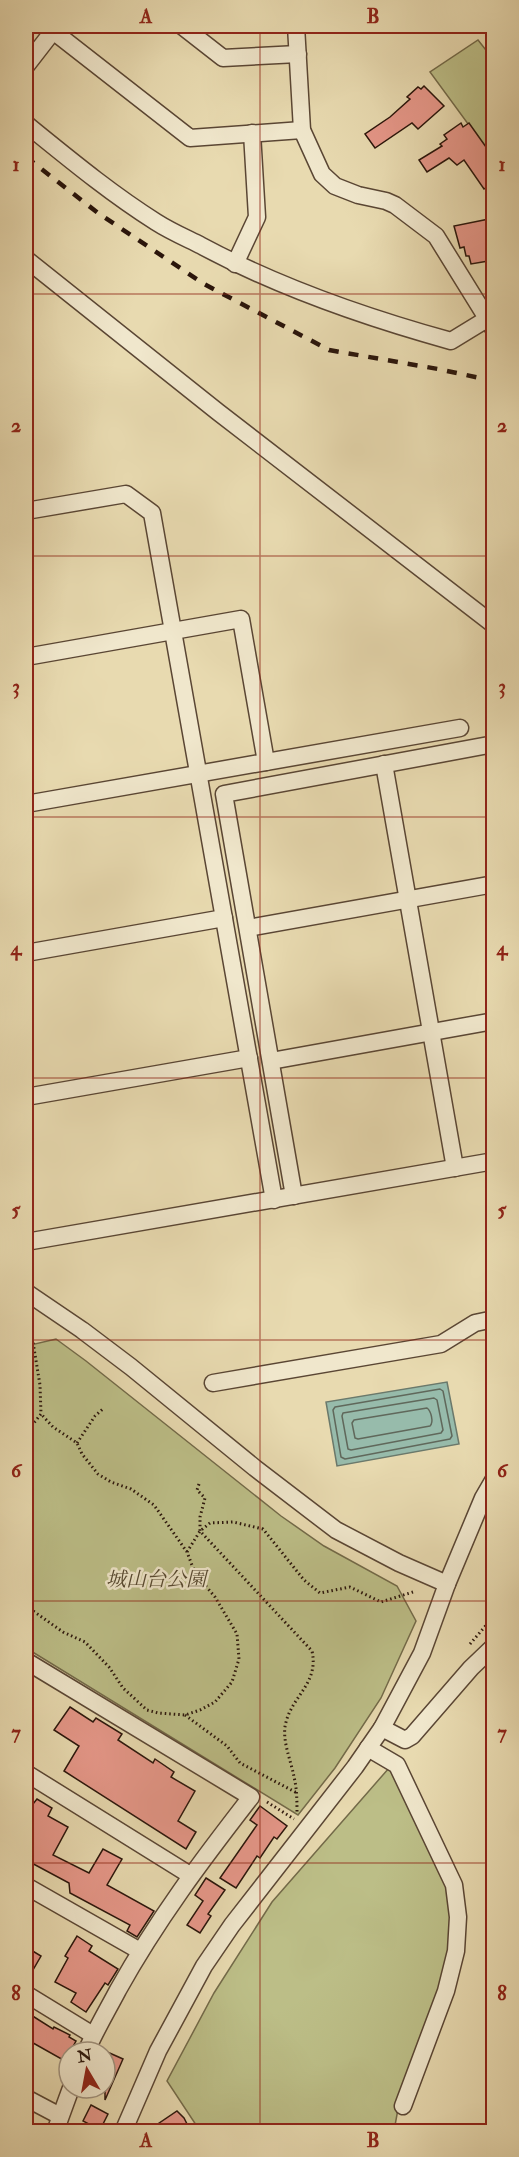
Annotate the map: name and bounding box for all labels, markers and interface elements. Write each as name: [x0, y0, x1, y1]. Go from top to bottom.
text: A: [139, 4, 153, 29]
text: B: [366, 4, 380, 29]
text: 1: [12, 152, 20, 177]
text: 1: [498, 152, 506, 177]
text: 2: [11, 413, 21, 438]
text: 2: [497, 413, 507, 438]
text: 3: [12, 674, 20, 699]
text: 3: [498, 674, 506, 699]
text: 4: [10, 936, 23, 961]
text: 4: [496, 936, 509, 961]
text: 5: [12, 1197, 22, 1222]
text: 5: [498, 1197, 508, 1222]
text: 6: [11, 1458, 23, 1483]
text: 6: [497, 1458, 509, 1483]
park label: 城山台公園: [106, 1567, 209, 1592]
text: 7: [11, 1720, 21, 1745]
text: 7: [497, 1720, 507, 1745]
text: 8: [11, 1981, 21, 2006]
text: 8: [497, 1981, 507, 2006]
north arrow: [57, 2040, 117, 2100]
text: N: [75, 2045, 94, 2067]
text: A: [139, 2128, 153, 2153]
text: B: [366, 2128, 380, 2153]

